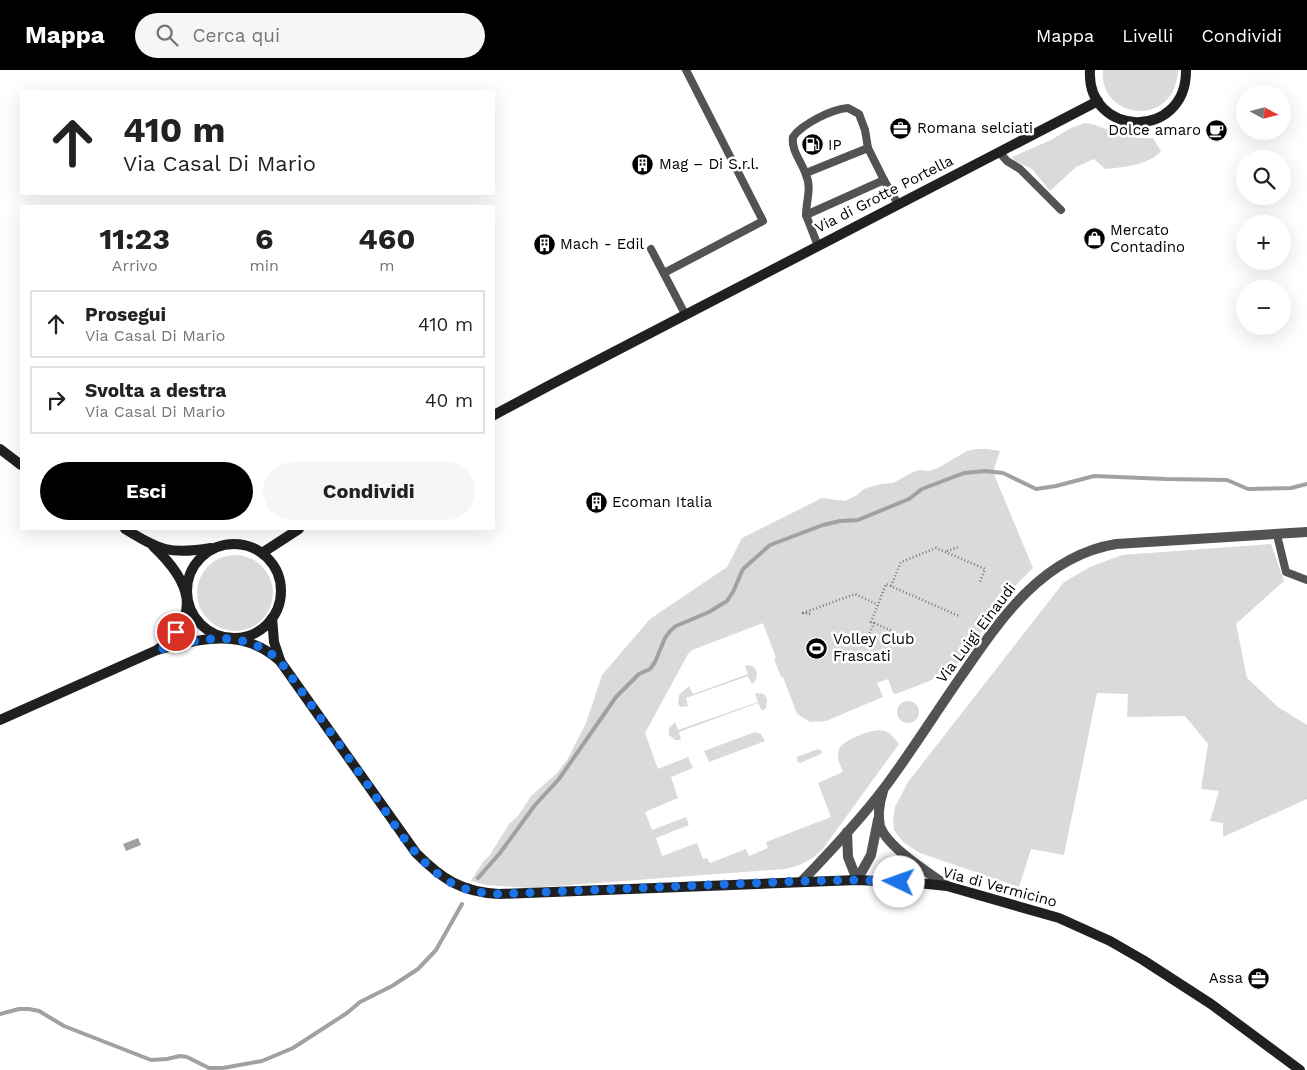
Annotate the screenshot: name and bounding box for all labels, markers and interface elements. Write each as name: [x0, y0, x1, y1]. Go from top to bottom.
search box: [135, 13, 485, 58]
text: Mappa: [25, 21, 105, 49]
icon: search: [153, 21, 181, 49]
text: Cerca qui: [193, 24, 280, 47]
text: Mappa: [1036, 25, 1094, 46]
text: Livelli: [1122, 25, 1173, 46]
text: Condividi: [1201, 25, 1282, 46]
north arrow: [1236, 85, 1291, 140]
map controls: [1236, 85, 1291, 335]
text: 410 m: [123, 109, 225, 151]
icon: ahead: [40, 110, 105, 175]
office icon: Romana selciati: [889, 116, 913, 140]
cafe icon: Dolce amaro: [1205, 118, 1229, 142]
place label: Romana selciati: [917, 119, 1033, 137]
place label: Dolce amaro: [1108, 121, 1201, 139]
fuel station icon: IP: [800, 133, 824, 157]
place label: IP: [828, 136, 842, 154]
button: search: [1236, 150, 1291, 205]
text: Via Casal Di Mario: [123, 151, 316, 176]
street label: Via di Grotte Portella: [812, 151, 957, 237]
building icon: Mag – Di S.r.l.: [631, 152, 655, 176]
place label: Mag – Di S.r.l.: [659, 155, 759, 173]
button: +: [1236, 215, 1291, 270]
text: 11:23: [99, 221, 170, 256]
text: 6: [255, 221, 273, 256]
text: 460: [358, 221, 416, 256]
place label: Mercato Contadino: [1110, 221, 1185, 256]
shop icon: Mercato Contadino: [1082, 227, 1106, 251]
building icon: Mach - Edil: [532, 232, 556, 256]
place label: Mach - Edil: [560, 235, 644, 253]
text: Arrivo: [112, 256, 158, 275]
text: min: [249, 256, 279, 275]
text: m: [379, 256, 395, 275]
button: −: [1236, 280, 1291, 335]
text: Prosegui: [85, 303, 166, 326]
icon: ahead: [42, 310, 70, 338]
text: 410 m: [418, 313, 473, 336]
text: Via Casal Di Mario: [85, 326, 225, 345]
text: Svolta a destra: [85, 379, 226, 402]
icon: right: [42, 386, 70, 414]
text: 40 m: [425, 389, 473, 412]
text: Via Casal Di Mario: [85, 402, 225, 421]
button: Esci: [40, 462, 253, 520]
button: Condividi: [263, 462, 475, 520]
building icon: Ecoman Italia: [584, 490, 608, 514]
place label: Ecoman Italia: [612, 493, 713, 511]
street label: Via Luigi Einaudi: [933, 580, 1019, 686]
pin: [155, 611, 197, 653]
icon: arrive: [162, 618, 190, 646]
place label: Volley Club Frascati: [833, 630, 915, 665]
sports icon: Volley Club Frascati: [805, 636, 829, 660]
position arrow: [872, 855, 924, 907]
street label: Via di Vermicino: [941, 863, 1059, 911]
office icon: Assa: [1247, 966, 1271, 990]
place label: Assa: [1209, 969, 1243, 987]

